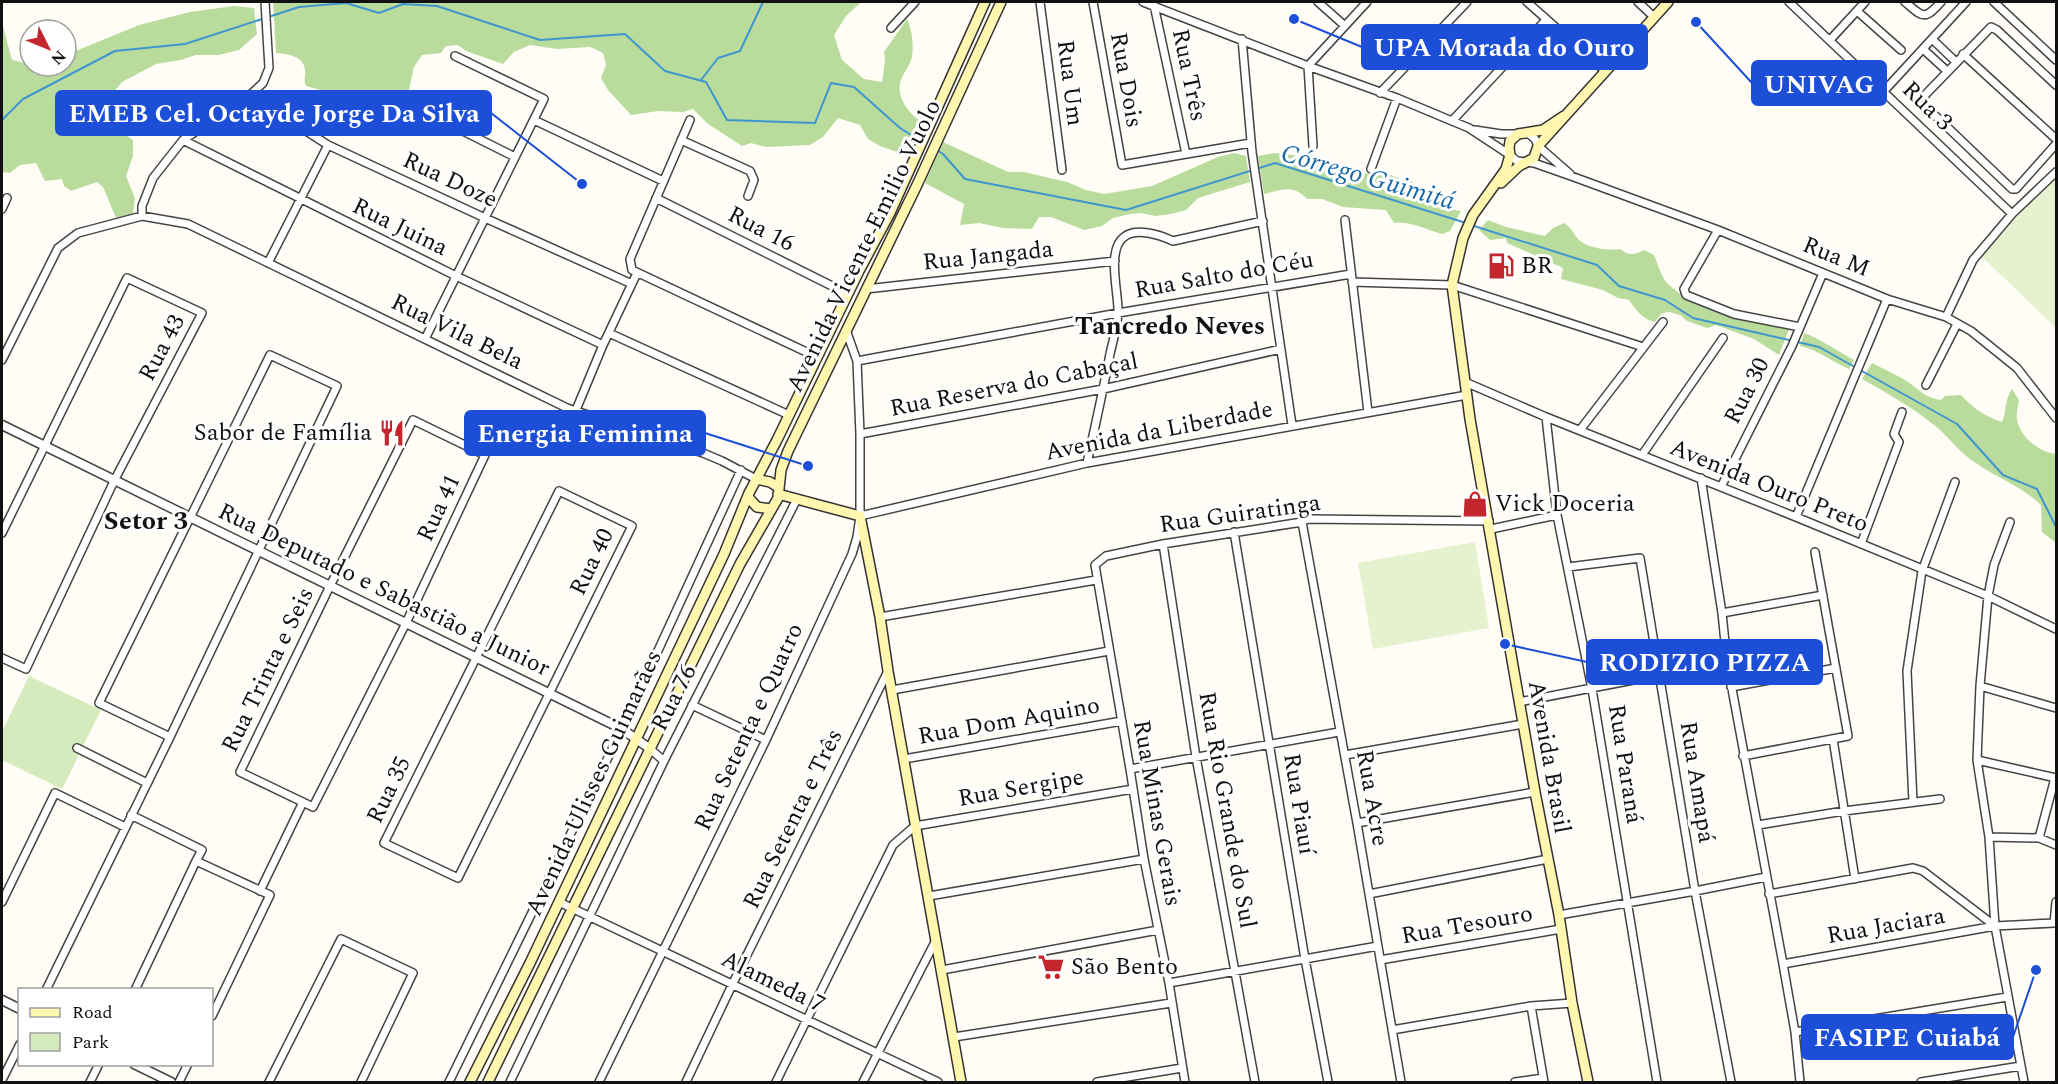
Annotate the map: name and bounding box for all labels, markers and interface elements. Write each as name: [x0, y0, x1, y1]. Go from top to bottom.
north arrow: [18, 18, 78, 78]
street label: Rua Três: [1162, 25, 1216, 125]
callout: UPA Morada do Ouro: [1362, 25, 1647, 69]
text: UPA Morada do Ouro: [1374, 28, 1634, 68]
street label: Rua Dois: [1100, 29, 1152, 131]
street label: Rua Um: [1047, 38, 1093, 128]
text: N: [45, 45, 71, 71]
callout: UNIVAG: [1752, 61, 1886, 105]
text: UNIVAG: [1764, 65, 1874, 105]
street label: Rua 3: [1893, 73, 1961, 139]
callout: EMEB Cel. Octayde Jorge Da Silva: [56, 91, 491, 135]
street label: Avenida Vicente Emilio Vuolo: [777, 93, 951, 399]
text: EMEB Cel. Octayde Jorge Da Silva: [68, 94, 480, 134]
water label: Córrego Guimitá: [1276, 133, 1461, 221]
street label: Rua Doze: [396, 142, 504, 218]
street label: Rua Juina: [346, 188, 454, 266]
street label: Rua 16: [721, 197, 801, 261]
street label: Rua M: [1797, 227, 1875, 287]
street label: Rua Jangada: [921, 231, 1055, 281]
street label: Rua Salto do Céu: [1132, 242, 1316, 308]
place label: BR: [1521, 248, 1553, 284]
fuel station icon: BR: [1486, 251, 1516, 281]
street label: Rua Vila Bela: [385, 284, 530, 380]
district label: Tancredo Neves: [1075, 306, 1265, 346]
street label: Rua 43: [129, 308, 195, 388]
street label: Rua Reserva do Cabaçal: [887, 343, 1141, 427]
street label: Rua 30: [1715, 351, 1779, 431]
street label: Avenida da Liberdade: [1042, 391, 1276, 471]
callout: Energia Feminina: [465, 411, 705, 455]
text: Energia Feminina: [477, 414, 693, 454]
place label: Sabor de Família: [194, 415, 372, 451]
restaurant icon: Sabor de Família: [377, 418, 407, 448]
street label: Avenida Ouro Preto: [1664, 430, 1874, 542]
street label: Rua 41: [408, 468, 470, 548]
street label: Rua Guiratinga: [1157, 485, 1323, 543]
place label: Vick Doceria: [1495, 486, 1635, 522]
shop icon: Vick Doceria: [1460, 489, 1490, 519]
street label: Rua Deputado e Sabastião a Junior: [212, 494, 556, 686]
district label: Setor 3: [104, 501, 188, 541]
street label: Rua 40: [560, 522, 624, 602]
street label: Rua Trinta e Seis: [212, 581, 324, 759]
street label: Rua Setenta e Quatro: [685, 617, 813, 837]
callout: RODIZIO PIZZA: [1587, 640, 1822, 684]
text: RODIZIO PIZZA: [1599, 643, 1811, 683]
street label: Avenida Ulisses Guimarães: [516, 644, 672, 922]
street label: Rua 76: [642, 658, 706, 738]
street label: Avenida Brasil: [1518, 678, 1580, 836]
street label: Rua Dom Aquino: [915, 687, 1103, 755]
street label: Rua Rio Grande do Sul: [1188, 689, 1266, 931]
street label: Rua Paraná: [1598, 702, 1652, 827]
street label: Rua Minas Gerais: [1123, 717, 1191, 909]
street label: Rua Amapá: [1670, 719, 1724, 846]
street label: Rua Setenta e Três: [734, 723, 852, 915]
street label: Rua Acre: [1346, 747, 1398, 849]
street label: Rua 35: [357, 750, 421, 830]
street label: Rua Piauí: [1273, 751, 1325, 859]
street label: Rua Sergipe: [955, 759, 1087, 817]
street label: Rua Tesouro: [1398, 896, 1536, 954]
street label: Rua Jaciara: [1824, 898, 1948, 954]
street label: Alameda 7: [715, 941, 831, 1023]
place label: São Bento: [1071, 949, 1178, 985]
supermarket icon: São Bento: [1036, 952, 1066, 982]
legend: [18, 988, 213, 1066]
text: Road: [72, 999, 113, 1026]
callout: FASIPE Cuiabá: [1802, 1015, 2013, 1059]
text: FASIPE Cuiabá: [1814, 1018, 2001, 1058]
text: Park: [72, 1029, 109, 1056]

